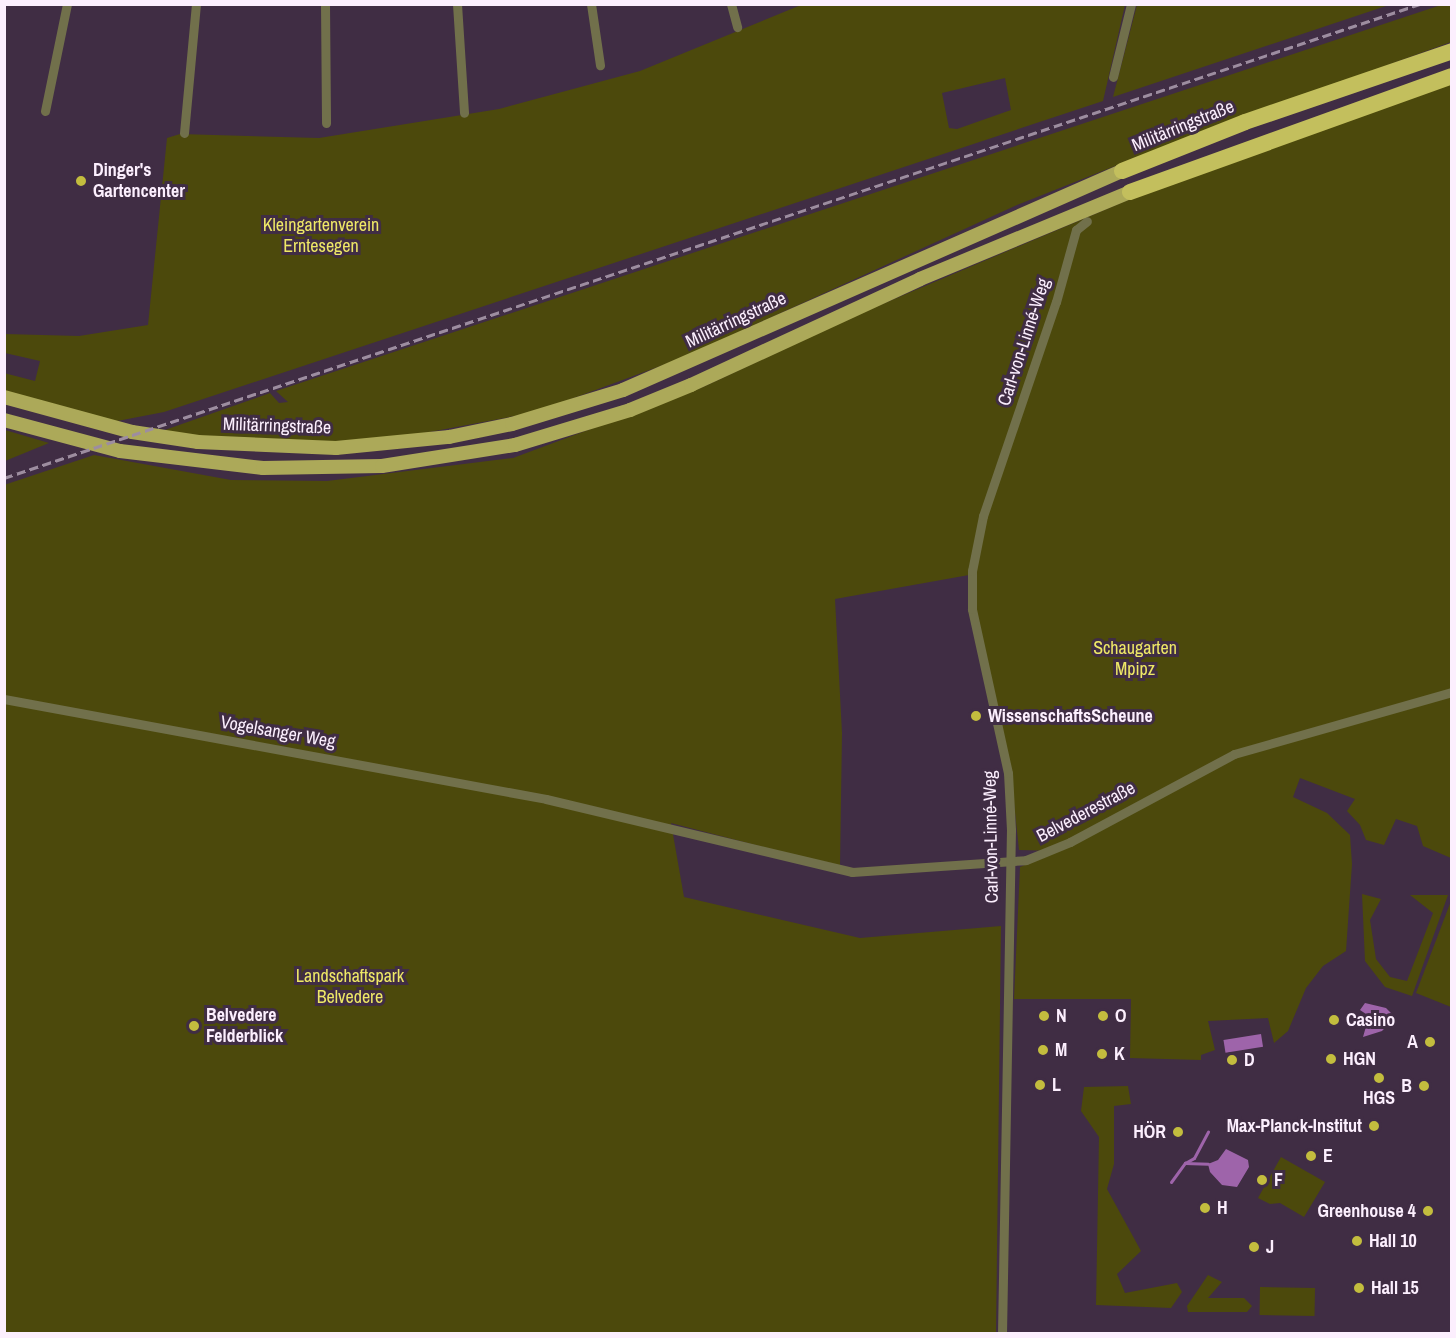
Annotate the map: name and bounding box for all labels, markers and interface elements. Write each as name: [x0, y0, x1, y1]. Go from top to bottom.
street label: Militärringstraße: [1129, 96, 1237, 156]
place label: Dinger's Gartencenter: [93, 160, 185, 202]
marker: Dinger's Gartencenter: [74, 174, 88, 188]
park label: Kleingartenverein Erntesegen: [263, 215, 379, 258]
street label: Carl-von-Linné-Weg: [993, 276, 1055, 408]
street label: Militärringstraße: [682, 287, 790, 353]
street label: Militärringstraße: [223, 413, 331, 439]
park label: Schaugarten Mpipz: [1093, 638, 1177, 680]
place label: WissenschaftsScheune: [988, 705, 1153, 727]
marker: WissenschaftsScheune: [969, 709, 983, 723]
street label: Vogelsanger Weg: [219, 711, 337, 753]
street label: Carl-von-Linné-Weg: [979, 771, 1003, 903]
street label: Belvederestraße: [1033, 777, 1139, 847]
park label: Landschaftspark Belvedere: [296, 966, 404, 1008]
place label: Belvedere Felderblick: [206, 1005, 283, 1048]
place label: N: [1056, 1005, 1067, 1027]
place label: O: [1115, 1005, 1126, 1027]
marker: N: [1037, 1009, 1051, 1023]
marker: O: [1096, 1009, 1110, 1023]
place label: Casino: [1346, 1009, 1395, 1031]
marker: Casino: [1327, 1013, 1341, 1027]
marker: Belvedere Felderblick: [187, 1019, 201, 1033]
place label: A: [1407, 1031, 1418, 1053]
marker: A: [1423, 1035, 1437, 1049]
place label: M: [1055, 1039, 1067, 1061]
marker: M: [1036, 1043, 1050, 1057]
place label: K: [1114, 1043, 1125, 1065]
marker: K: [1095, 1047, 1109, 1061]
place label: HGN: [1343, 1048, 1376, 1070]
place label: D: [1244, 1049, 1255, 1071]
marker: HGN: [1324, 1052, 1338, 1066]
marker: D: [1225, 1053, 1239, 1067]
marker: HGS: [1372, 1071, 1386, 1085]
place label: L: [1052, 1074, 1061, 1096]
place label: B: [1401, 1075, 1412, 1097]
marker: L: [1033, 1078, 1047, 1092]
marker: B: [1417, 1079, 1431, 1093]
place label: HGS: [1363, 1087, 1395, 1109]
place label: Max-Planck-Institut: [1227, 1115, 1362, 1137]
marker: Max-Planck-Institut: [1367, 1119, 1381, 1133]
place label: HÖR: [1133, 1121, 1166, 1143]
marker: HÖR: [1171, 1125, 1185, 1139]
place label: E: [1323, 1145, 1333, 1167]
marker: E: [1304, 1149, 1318, 1163]
place label: F: [1274, 1169, 1283, 1191]
marker: F: [1255, 1173, 1269, 1187]
place label: H: [1217, 1197, 1228, 1219]
place label: Greenhouse 4: [1318, 1200, 1416, 1222]
marker: H: [1198, 1201, 1212, 1215]
marker: Greenhouse 4: [1421, 1204, 1435, 1218]
place label: Hall 10: [1369, 1230, 1417, 1252]
marker: Hall 10: [1350, 1234, 1364, 1248]
place label: J: [1266, 1236, 1274, 1258]
marker: J: [1247, 1240, 1261, 1254]
place label: Hall 15: [1371, 1277, 1419, 1299]
marker: Hall 15: [1352, 1281, 1366, 1295]

